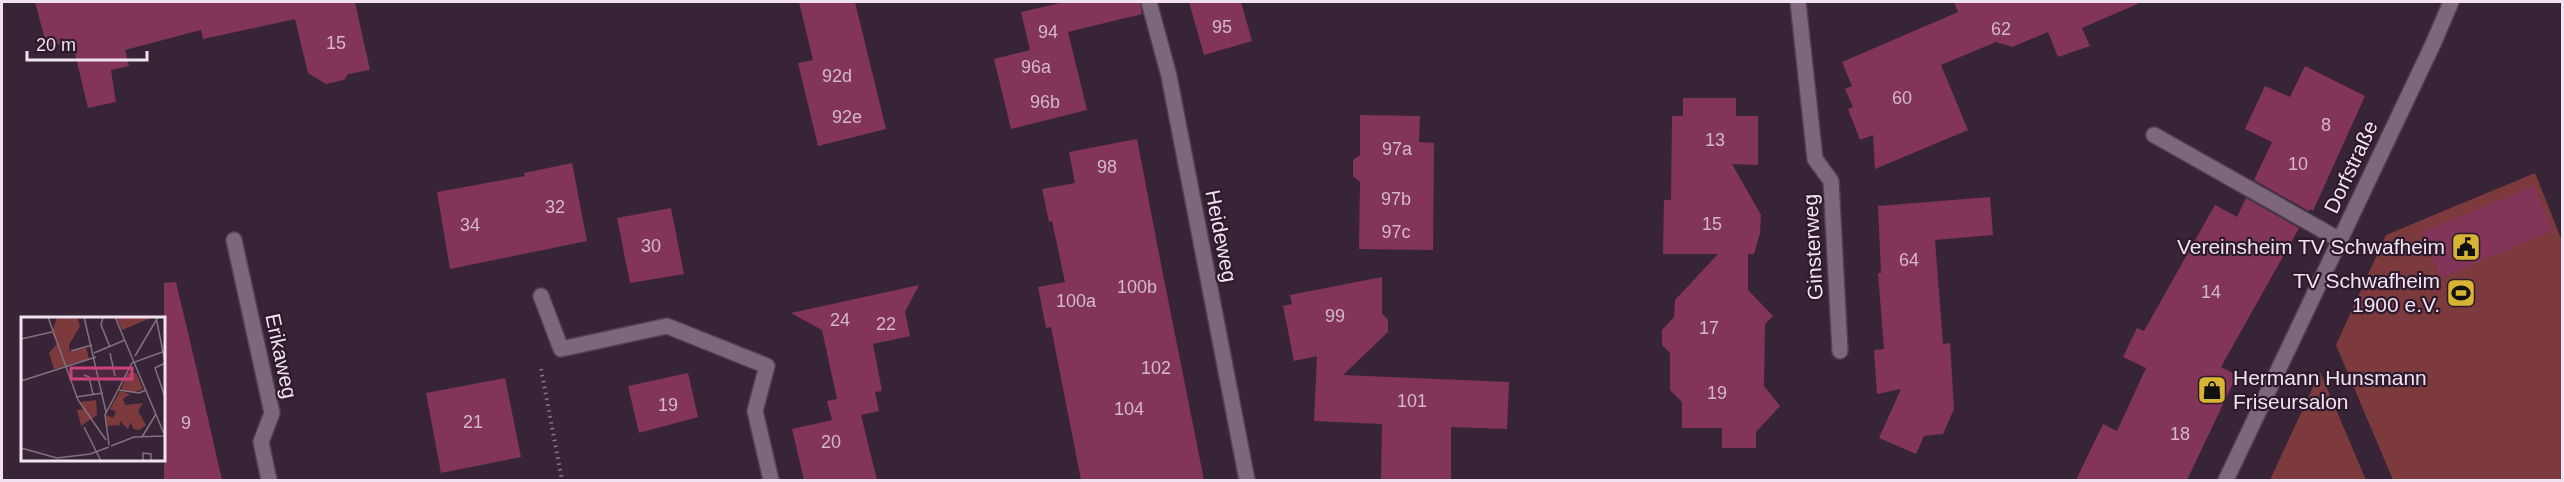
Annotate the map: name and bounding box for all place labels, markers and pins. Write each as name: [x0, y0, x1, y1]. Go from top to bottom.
public building icon: Vereinsheim TV Schwafheim: [2450, 231, 2482, 263]
place label: Vereinsheim TV Schwafheim: [2177, 235, 2445, 258]
place label: TV Schwafheim 1900 e.V.: [2293, 269, 2440, 316]
sports icon: TV Schwafheim 1900 e.V.: [2445, 277, 2477, 309]
place label: Hermann Hunsmann Friseursalon: [2233, 366, 2427, 413]
shop icon: Hermann Hunsmann Friseursalon: [2196, 374, 2228, 406]

